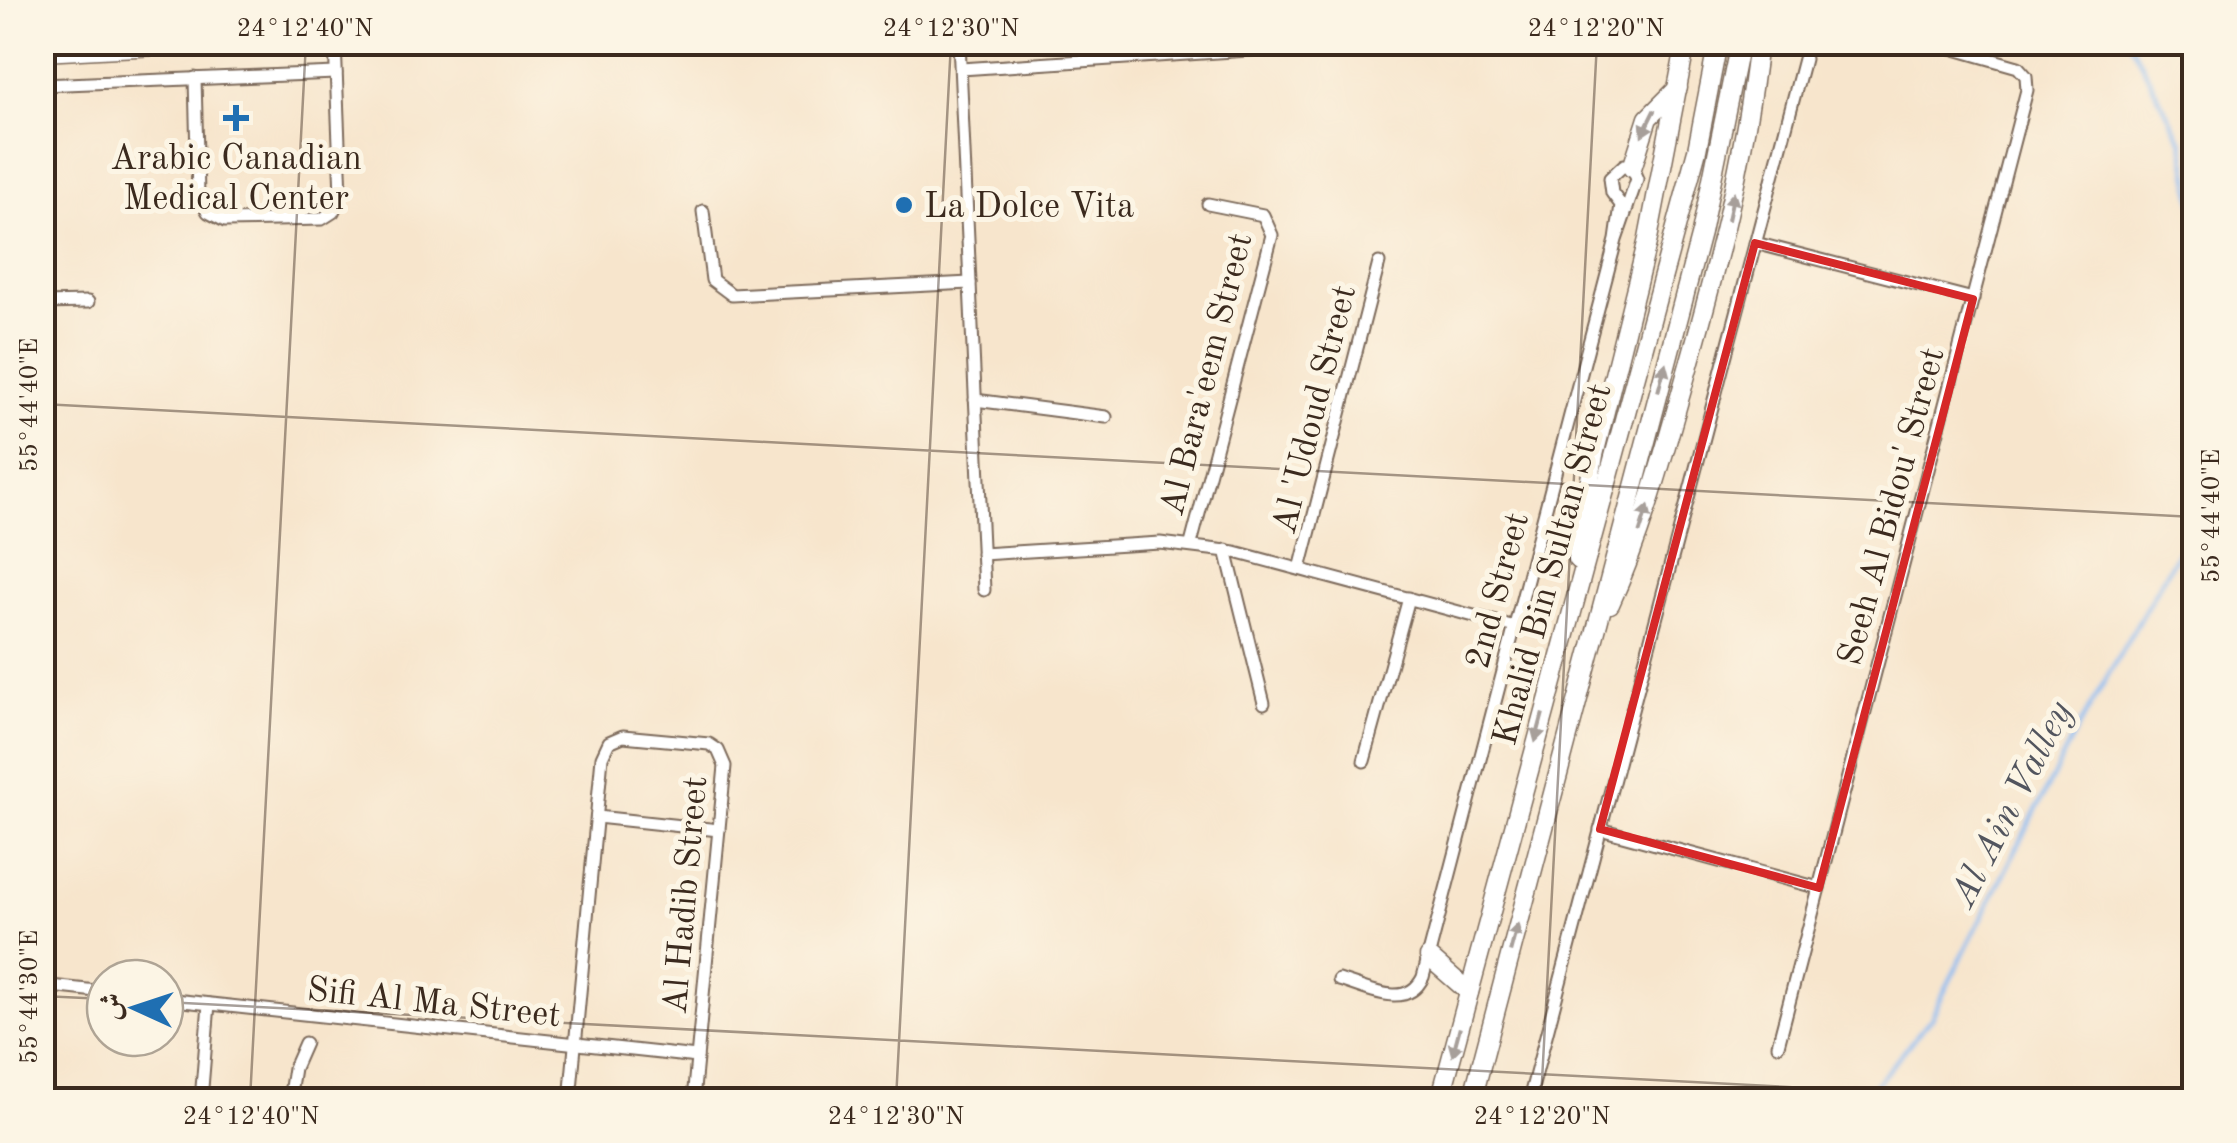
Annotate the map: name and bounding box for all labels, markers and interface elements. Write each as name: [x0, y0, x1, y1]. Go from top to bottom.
text: 24°12'40"N: [237, 17, 373, 42]
text: 24°12'30"N: [883, 17, 1019, 42]
text: 24°12'20"N: [1528, 17, 1664, 42]
marker: Arabic Canadian Medical Center: [223, 105, 249, 131]
one-way arrow: [1640, 109, 1657, 138]
place label: Arabic Canadian Medical Center: [110, 142, 362, 217]
place label: La Dolce Vita: [924, 190, 1134, 225]
one-way arrow: [1723, 190, 1739, 221]
marker: La Dolce Vita: [893, 194, 915, 216]
street label: Al Bara'eem Street: [1155, 230, 1259, 520]
street label: Al 'Udoud Street: [1268, 282, 1363, 538]
text: 55°44'40"E: [18, 338, 43, 472]
street label: Seeh Al Bidou' Street: [1833, 344, 1952, 669]
one-way arrow: [1655, 362, 1671, 393]
street label: Khalid Bin Sultan Street: [1488, 380, 1619, 749]
text: 55°44'40"E: [2200, 449, 2225, 583]
one-way arrow: [1637, 503, 1652, 533]
street label: 2nd Street: [1461, 509, 1536, 672]
water label: Al Ain Valley: [1944, 695, 2081, 915]
one-way arrow: [1530, 713, 1546, 744]
street label: Al Hadib Street: [659, 775, 714, 1016]
one-way arrow: [1506, 922, 1522, 953]
text: 55°44'30"E: [18, 930, 43, 1064]
north arrow: [85, 958, 185, 1058]
street label: Sifi Al Ma Street: [305, 973, 562, 1034]
text: ش: [98, 992, 128, 1021]
one-way arrow: [1447, 1027, 1463, 1058]
text: 24°12'40"N: [183, 1105, 319, 1130]
text: 24°12'30"N: [828, 1105, 964, 1130]
text: 24°12'20"N: [1474, 1105, 1610, 1130]

